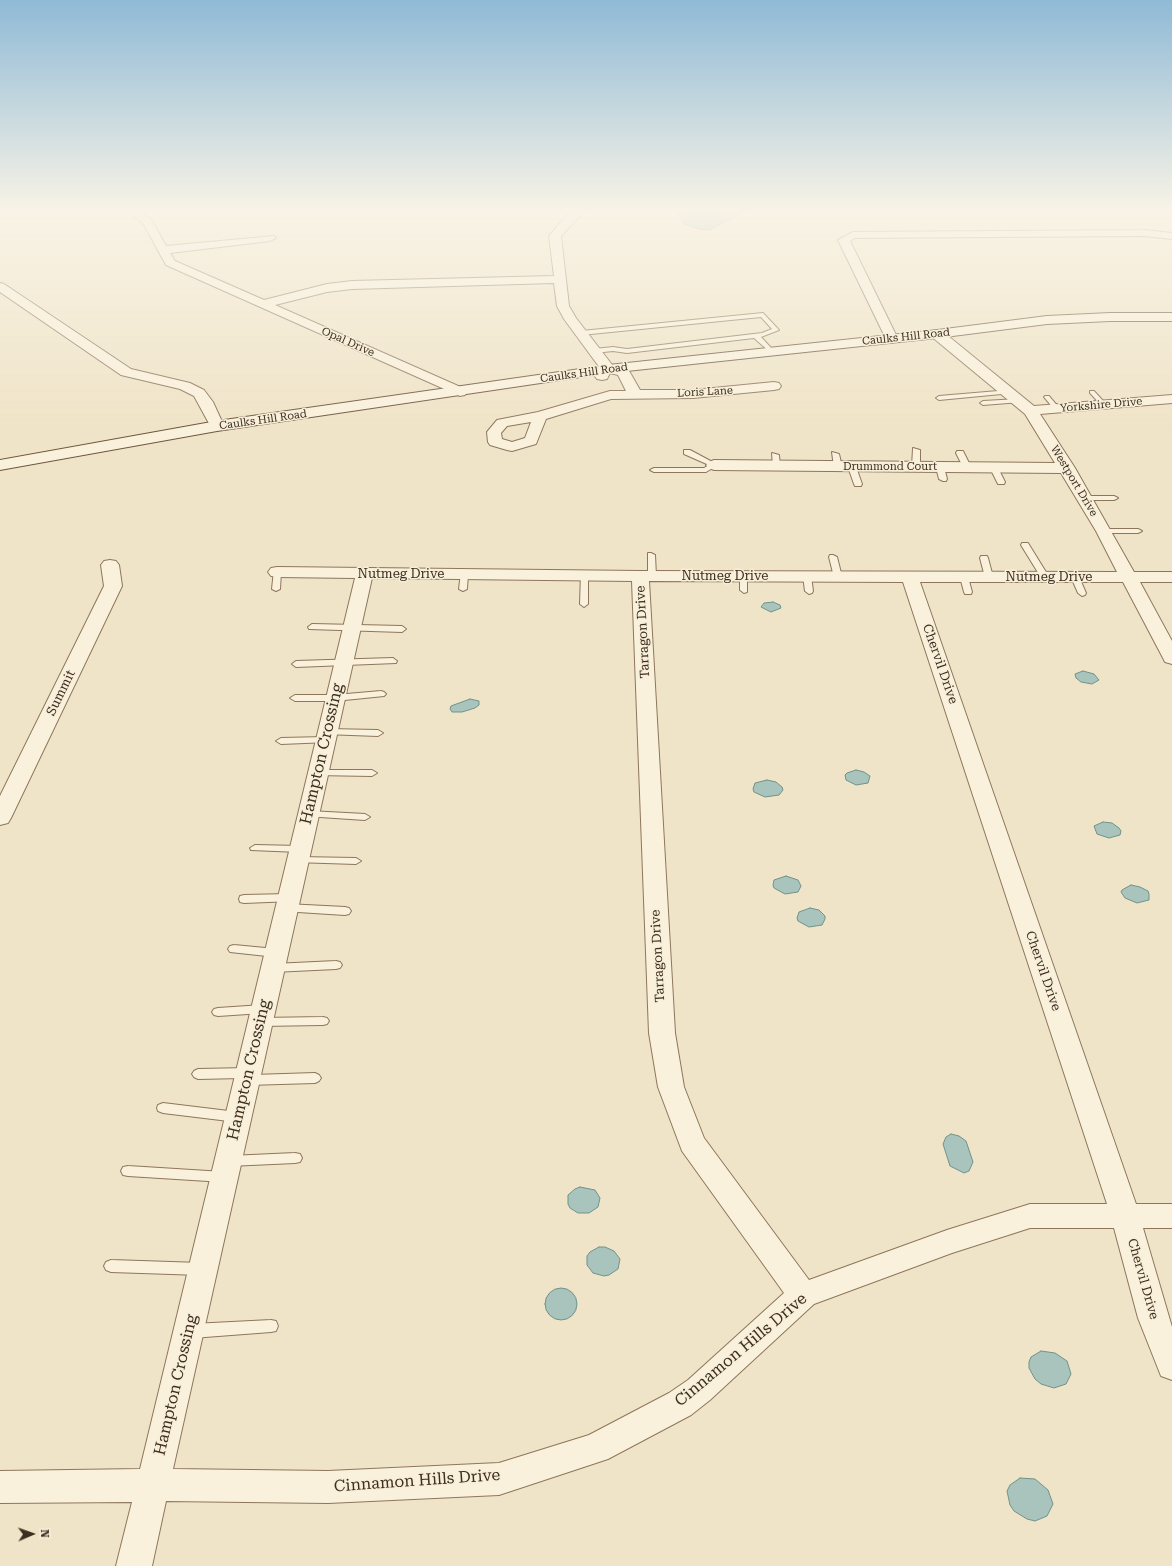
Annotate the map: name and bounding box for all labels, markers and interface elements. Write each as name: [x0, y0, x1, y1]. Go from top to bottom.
street label: Opal Drive: [319, 324, 377, 360]
street label: Caulks Hill Road: [861, 326, 951, 348]
street label: Caulks Hill Road: [539, 360, 629, 386]
street label: Loris Lane: [677, 384, 733, 400]
street label: Yorkshire Drive: [1059, 395, 1143, 415]
street label: Caulks Hill Road: [218, 407, 308, 433]
street label: Westport Drive: [1048, 443, 1100, 519]
street label: Drummond Court: [843, 460, 937, 474]
street label: Nutmeg Drive: [358, 566, 444, 582]
street label: Nutmeg Drive: [682, 568, 768, 584]
street label: Nutmeg Drive: [1006, 569, 1092, 585]
street label: Tarragon Drive: [633, 585, 653, 679]
street label: Chervil Drive: [919, 622, 961, 706]
street label: Summit: [43, 668, 79, 718]
street label: Hampton Crossing: [296, 682, 348, 826]
street label: Tarragon Drive: [648, 909, 668, 1003]
street label: Chervil Drive: [1022, 929, 1064, 1013]
street label: Hampton Crossing: [223, 998, 275, 1142]
street label: Chervil Drive: [1124, 1237, 1162, 1321]
street label: Cinnamon Hills Drive: [671, 1289, 811, 1411]
street label: Hampton Crossing: [150, 1313, 202, 1457]
street label: Cinnamon Hills Drive: [333, 1466, 501, 1496]
north arrow: [12, 1514, 52, 1554]
text: N: [38, 1529, 51, 1538]

